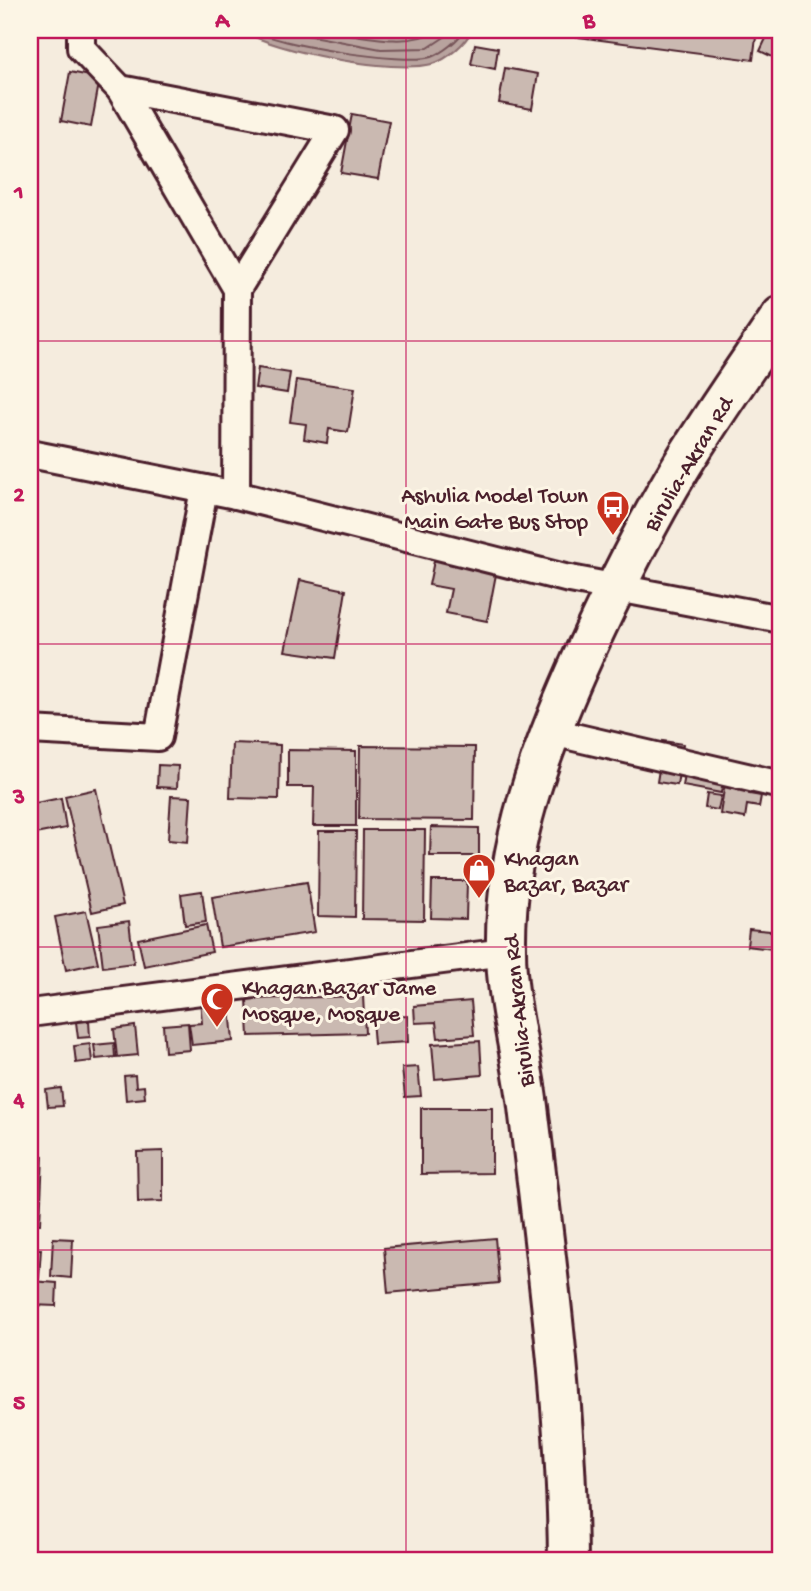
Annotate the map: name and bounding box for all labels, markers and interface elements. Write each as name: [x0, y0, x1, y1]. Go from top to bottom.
text: A: [214, 9, 230, 36]
text: B: [582, 9, 596, 36]
text: 1: [13, 180, 24, 207]
street label: Birulia-Akran Rd: [639, 391, 742, 538]
text: 2: [13, 483, 25, 510]
place label: Ashulia Model Town Main Gate Bus Stop: [401, 484, 588, 537]
bus stop icon: Ashulia Model Town Main Gate Bus Stop: [594, 488, 632, 537]
text: 3: [12, 785, 25, 812]
place label: Khagan Bazar, Bazar: [503, 847, 630, 900]
shop icon: Khagan Bazar, Bazar: [460, 851, 498, 900]
street label: Birulia-Akran Rd: [499, 932, 542, 1089]
place label: Khagan Bazar Jame Mosque, Mosque: [242, 976, 437, 1029]
mosque icon: Khagan Bazar Jame Mosque, Mosque: [198, 980, 236, 1029]
text: 4: [13, 1088, 25, 1115]
text: 5: [13, 1391, 25, 1418]

